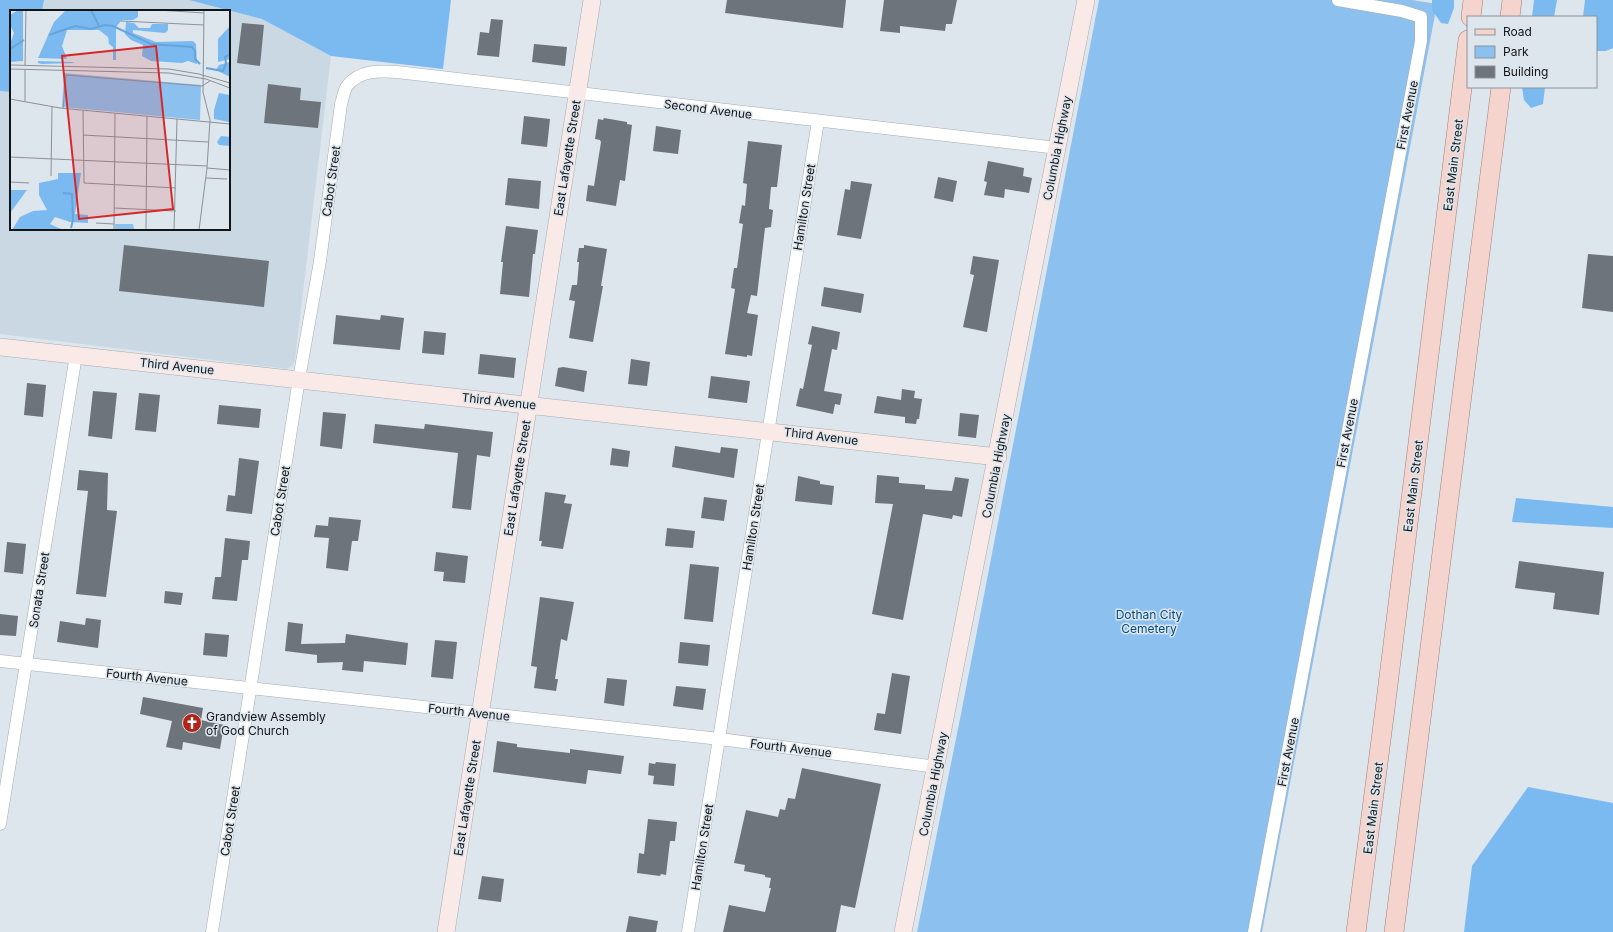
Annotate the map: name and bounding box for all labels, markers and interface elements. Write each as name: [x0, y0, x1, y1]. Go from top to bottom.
inset map: [10, 10, 230, 230]
legend: [1467, 16, 1597, 88]
text: Road: [1503, 24, 1532, 39]
text: Park: [1503, 44, 1529, 59]
text: Building: [1503, 64, 1548, 79]
street label: First Avenue: [1393, 79, 1421, 151]
street label: Columbia Highway: [1040, 94, 1075, 202]
street label: Second Avenue: [663, 96, 753, 122]
street label: East Lafayette Street: [550, 99, 584, 217]
street label: East Main Street: [1440, 118, 1466, 212]
street label: Cabot Street: [319, 145, 343, 217]
street label: Hamilton Street: [790, 163, 818, 251]
street label: Third Avenue: [139, 355, 215, 377]
street label: Third Avenue: [461, 390, 537, 412]
street label: First Avenue: [1333, 397, 1361, 469]
street label: Columbia Highway: [979, 412, 1014, 520]
street label: East Lafayette Street: [500, 419, 534, 537]
street label: Third Avenue: [783, 424, 859, 448]
street label: East Main Street: [1400, 439, 1426, 533]
street label: Cabot Street: [267, 465, 293, 537]
street label: Hamilton Street: [739, 483, 767, 571]
street label: Sonata Street: [26, 551, 52, 629]
park label: Dothan City Cemetery: [1116, 607, 1183, 636]
street label: Fourth Avenue: [105, 665, 189, 689]
street label: Fourth Avenue: [427, 700, 511, 724]
place label: Grandview Assembly of God Church: [206, 709, 326, 738]
church icon: Grandview Assembly of God Church: [181, 712, 203, 734]
street label: First Avenue: [1274, 716, 1302, 788]
street label: Columbia Highway: [916, 730, 951, 838]
street label: Fourth Avenue: [749, 736, 833, 760]
street label: East Lafayette Street: [450, 739, 484, 857]
street label: East Main Street: [1360, 761, 1386, 855]
street label: Cabot Street: [217, 785, 243, 857]
street label: Hamilton Street: [688, 803, 716, 891]

